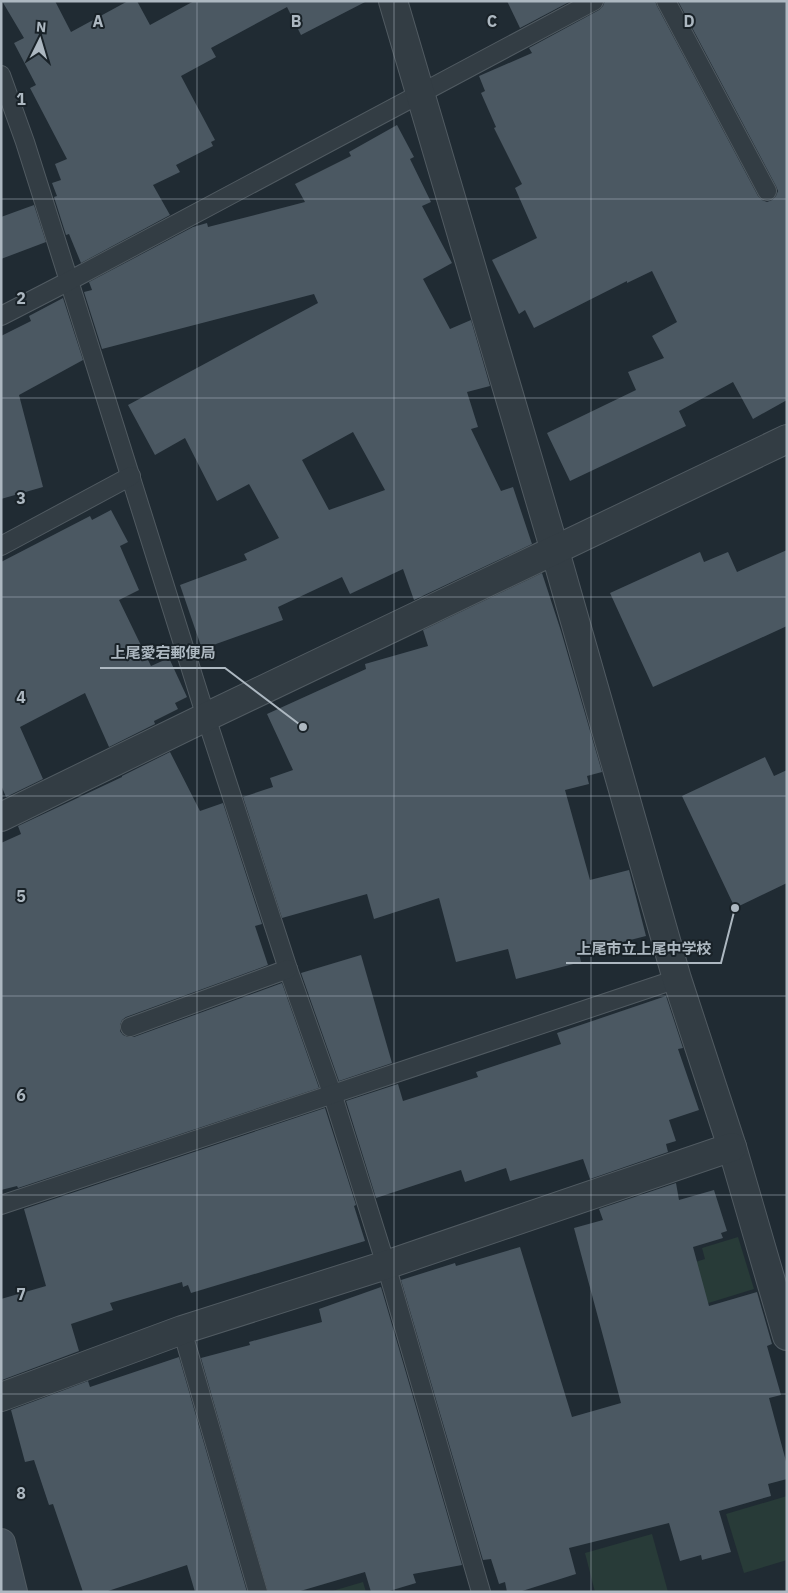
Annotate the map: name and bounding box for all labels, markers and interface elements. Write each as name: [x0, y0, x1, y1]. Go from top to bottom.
text: A: [93, 11, 104, 31]
text: B: [291, 11, 302, 31]
text: C: [487, 11, 497, 31]
text: D: [683, 11, 695, 31]
north arrow: [15, 15, 65, 65]
text: N: [35, 18, 47, 36]
text: 1: [16, 89, 26, 109]
text: 2: [16, 288, 26, 308]
text: 3: [16, 488, 26, 508]
callout: 上尾愛宕郵便局: [100, 638, 225, 668]
text: 上尾愛宕郵便局: [110, 643, 216, 662]
text: 4: [16, 687, 26, 707]
text: 5: [16, 886, 26, 906]
callout: 上尾市立上尾中学校: [566, 933, 721, 963]
text: 上尾市立上尾中学校: [576, 939, 712, 958]
text: 6: [16, 1085, 26, 1105]
text: 7: [16, 1284, 26, 1304]
text: 8: [16, 1483, 26, 1503]

